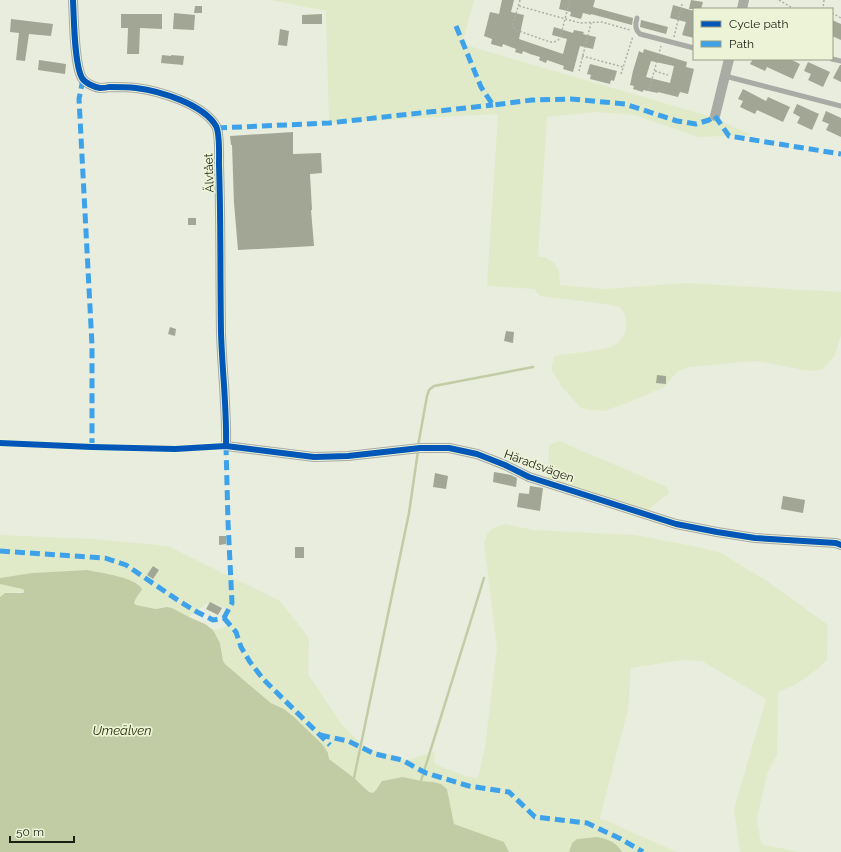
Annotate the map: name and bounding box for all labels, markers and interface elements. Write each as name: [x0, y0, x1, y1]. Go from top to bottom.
legend: [693, 8, 833, 60]
text: Cycle path: [729, 17, 788, 31]
text: Path: [729, 37, 754, 51]
street label: Älvtået: [201, 153, 217, 193]
street label: Häradsvägen: [502, 447, 576, 485]
water label: Umeälven: [92, 723, 152, 738]
scale bar: [10, 818, 74, 844]
text: 50 m: [16, 825, 44, 839]

